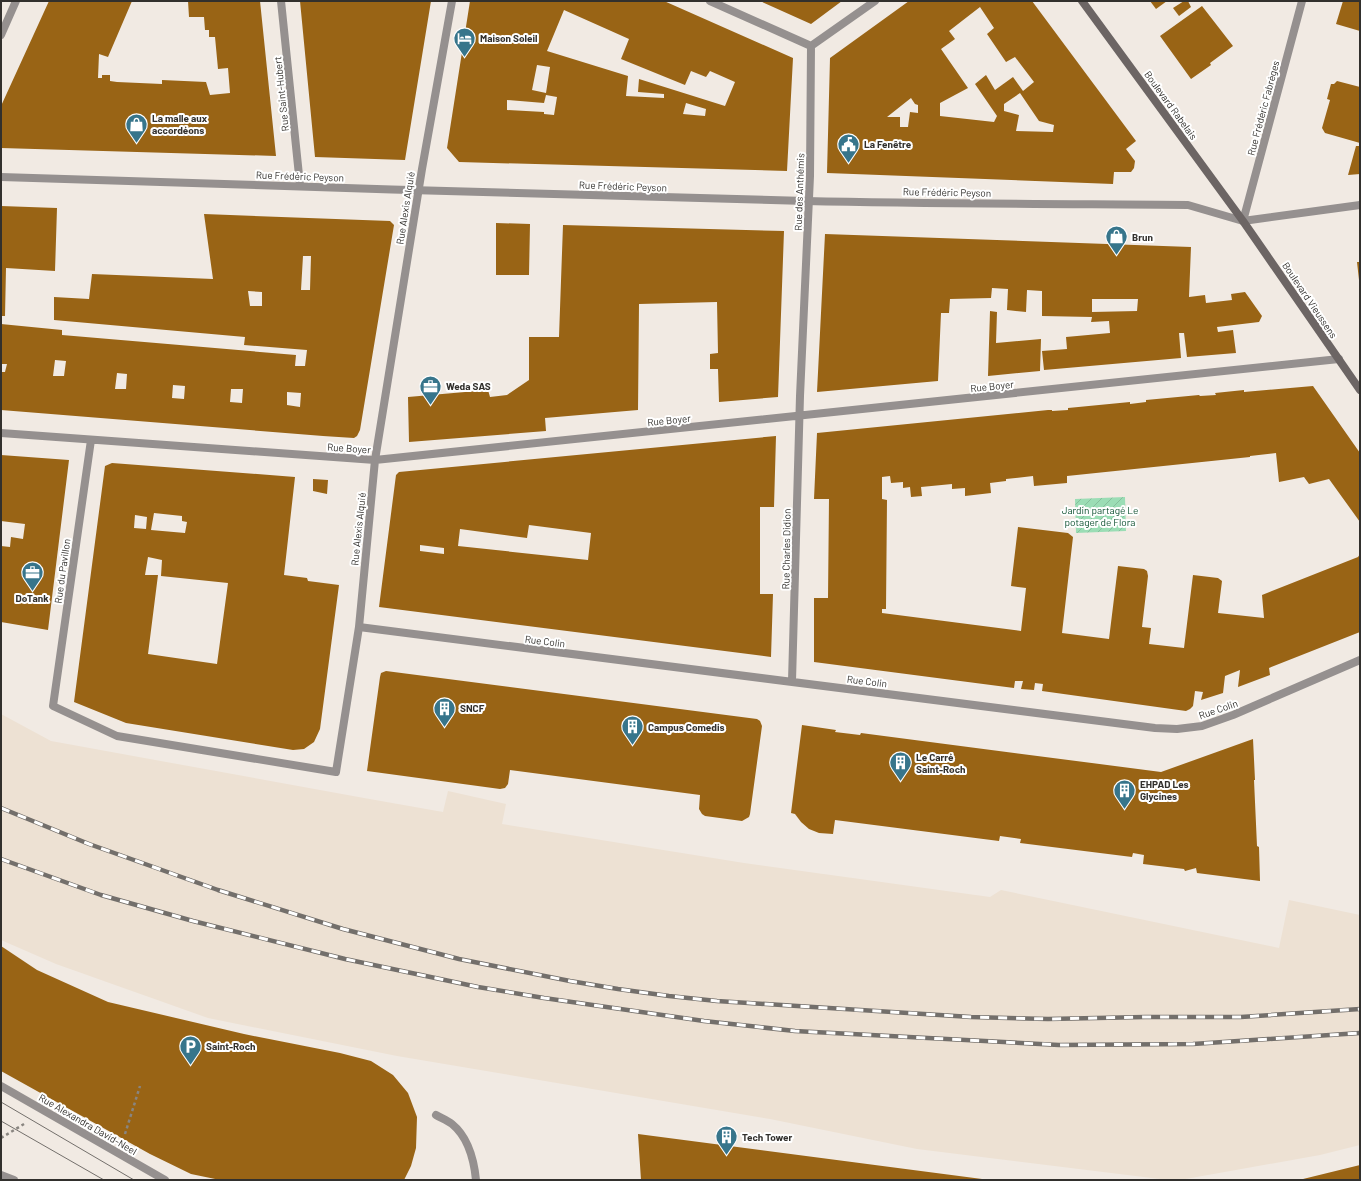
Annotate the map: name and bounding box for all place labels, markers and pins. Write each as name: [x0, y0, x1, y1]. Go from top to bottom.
hotel icon: Maison Soleil: [452, 25, 478, 58]
place label: Maison Soleil: [480, 32, 537, 44]
shop icon: La malle aux accordéons: [123, 111, 149, 144]
place label: La malle aux accordéons: [152, 112, 208, 136]
public building icon: La Fenêtre: [836, 131, 862, 164]
place label: La Fenêtre: [864, 138, 912, 150]
shop icon: Brun: [1103, 224, 1129, 257]
place label: Brun: [1132, 231, 1153, 243]
office icon: Weda SAS: [417, 373, 443, 406]
place label: Weda SAS: [446, 380, 491, 392]
office icon: DoTank: [19, 559, 45, 592]
place label: DoTank: [15, 592, 49, 604]
building icon: SNCF: [432, 695, 458, 728]
place label: SNCF: [460, 702, 485, 714]
building icon: Campus Comedis: [619, 714, 645, 747]
place label: Campus Comedis: [648, 721, 724, 733]
building icon: Le Carré Saint-Roch: [888, 750, 914, 783]
place label: Le Carré Saint-Roch: [916, 751, 966, 775]
building icon: EHPAD Les Glycines: [1111, 777, 1137, 810]
place label: EHPAD Les Glycines: [1140, 778, 1189, 802]
parking icon: Saint-Roch: [177, 1033, 203, 1066]
place label: Saint-Roch: [206, 1040, 256, 1052]
building icon: Tech Tower: [714, 1124, 740, 1157]
place label: Tech Tower: [742, 1131, 793, 1143]

